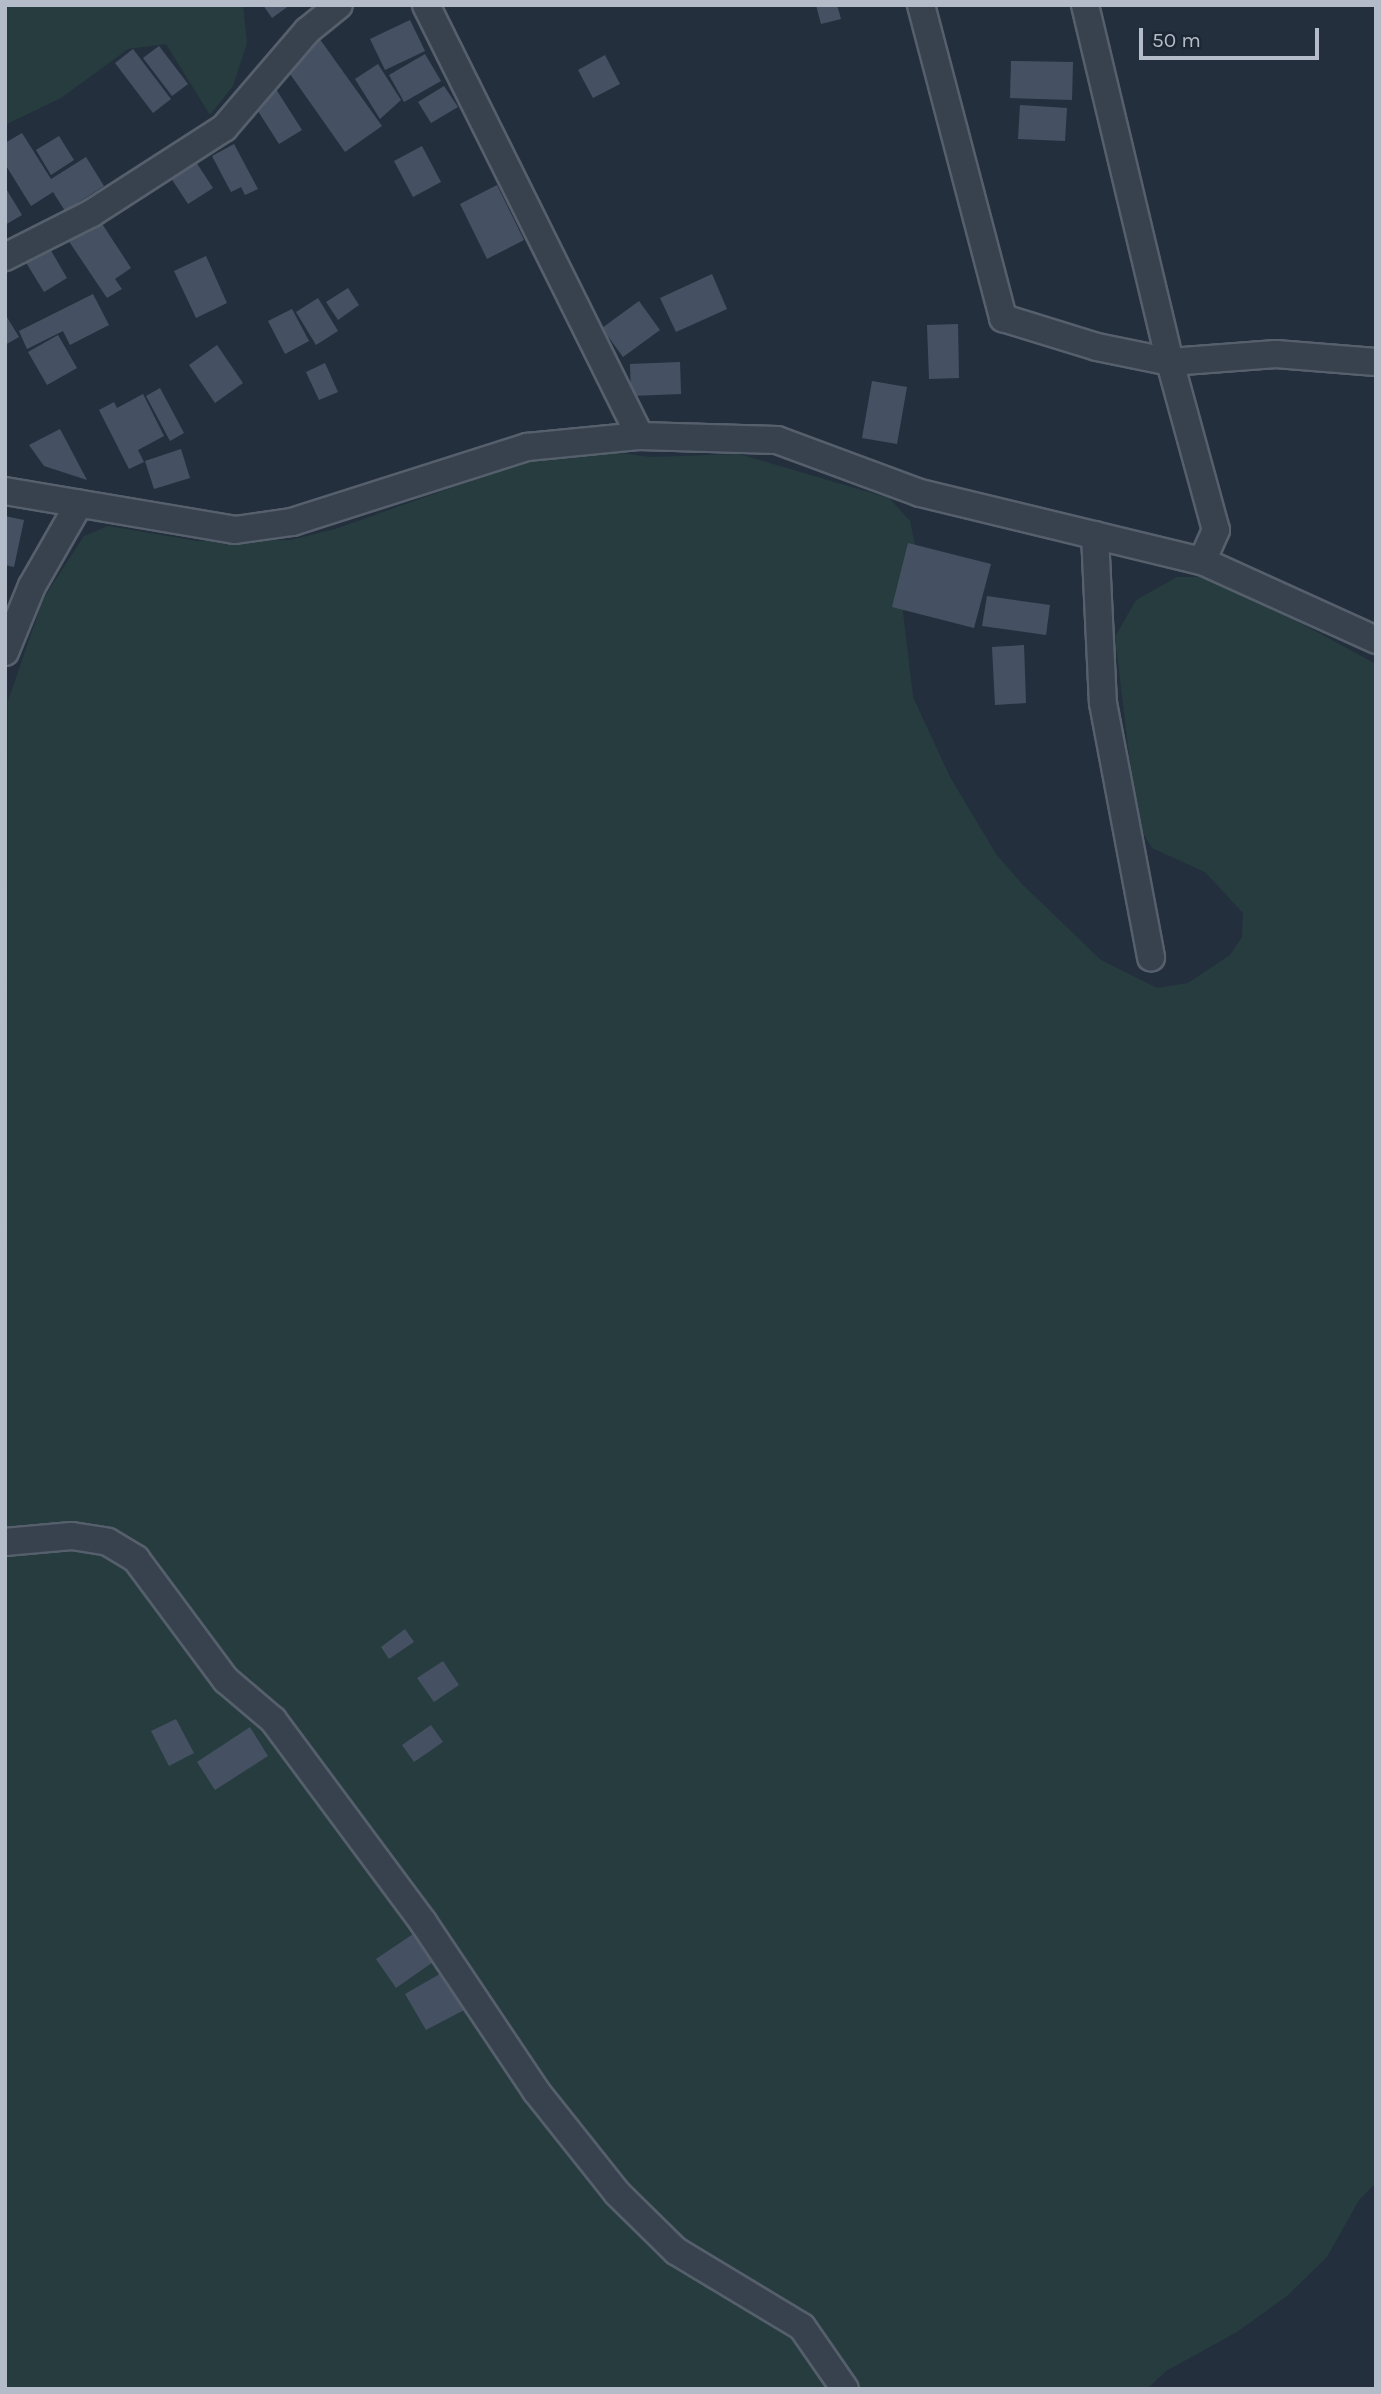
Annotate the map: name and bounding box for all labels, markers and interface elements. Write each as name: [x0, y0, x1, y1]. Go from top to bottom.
scale bar: [1143, 14, 1323, 58]
text: 50 m: [1152, 28, 1201, 52]

